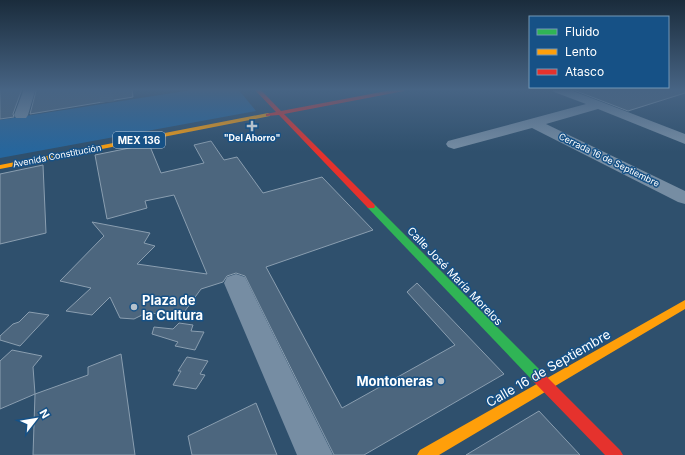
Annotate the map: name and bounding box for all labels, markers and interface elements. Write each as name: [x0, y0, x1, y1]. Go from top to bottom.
legend: [529, 16, 669, 88]
text: Fluido: [565, 24, 600, 39]
text: Lento: [565, 44, 597, 59]
text: Atasco: [565, 64, 604, 79]
marker: "Del Ahorro": [247, 121, 257, 131]
street label: Cerrada 16 de Septiembre: [557, 130, 661, 189]
road number: MEX 136: [113, 132, 165, 148]
place label: "Del Ahorro": [224, 132, 280, 143]
street label: Avenida Constitución: [12, 142, 102, 169]
street label: Calle José María Morelos: [404, 224, 506, 328]
place label: Plaza de la Cultura: [142, 292, 203, 323]
marker: Plaza de la Cultura: [129, 302, 139, 312]
street label: Calle 16 de Septiembre: [483, 326, 613, 410]
place label: Montoneras: [356, 373, 433, 389]
marker: Montoneras: [436, 376, 446, 386]
north arrow: [16, 399, 56, 439]
text: N: [36, 407, 53, 421]

